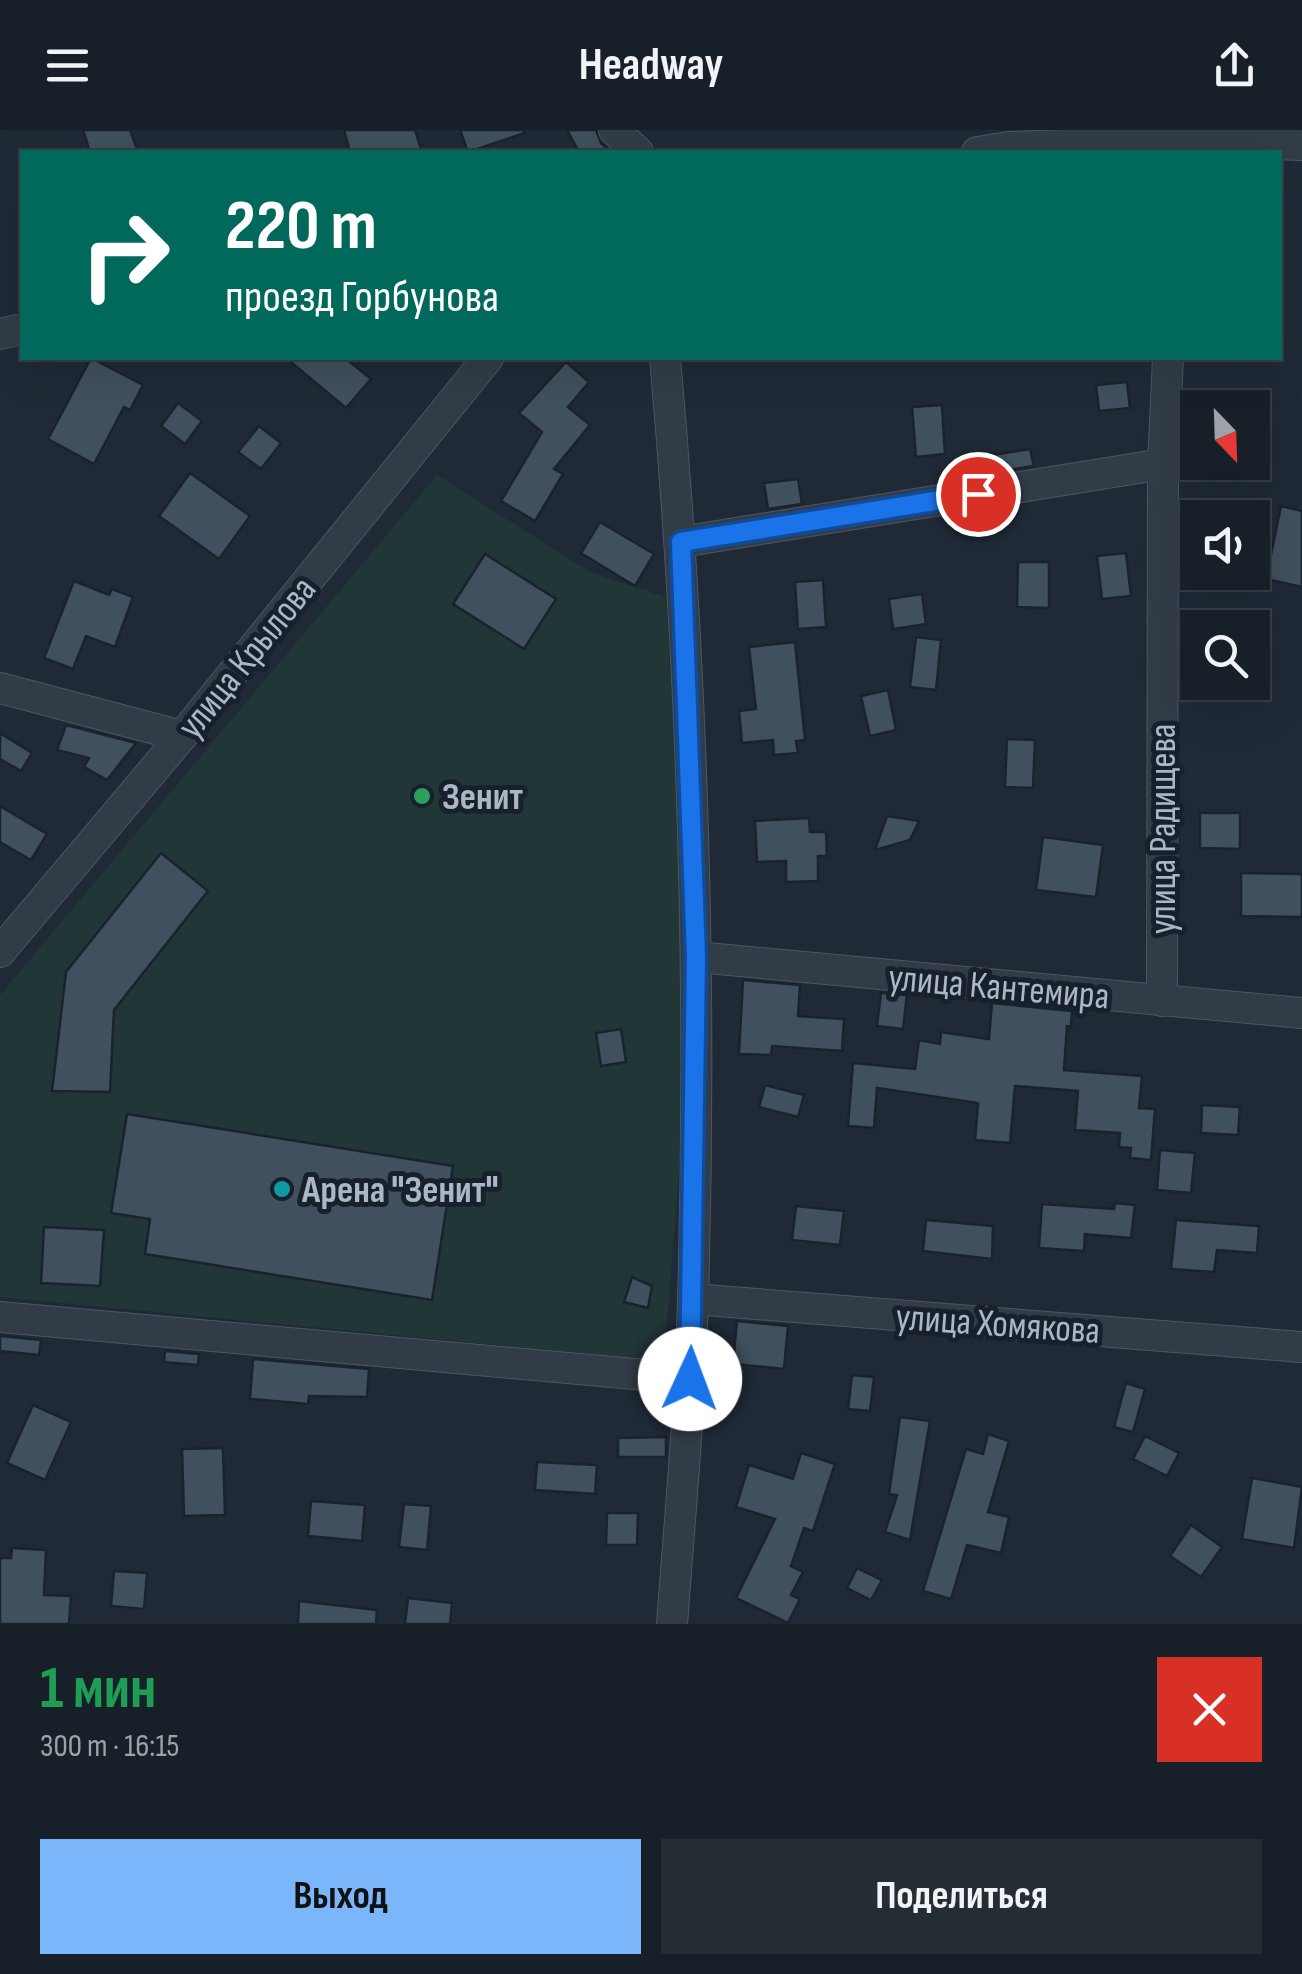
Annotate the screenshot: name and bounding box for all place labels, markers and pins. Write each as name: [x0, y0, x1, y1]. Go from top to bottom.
pin: [936, 452, 1021, 537]
place label: Зенит: [442, 775, 523, 820]
marker: Зенит: [411, 785, 433, 807]
place label: Арена "Зенит": [301, 1168, 499, 1213]
marker: Арена "Зенит": [271, 1178, 293, 1200]

